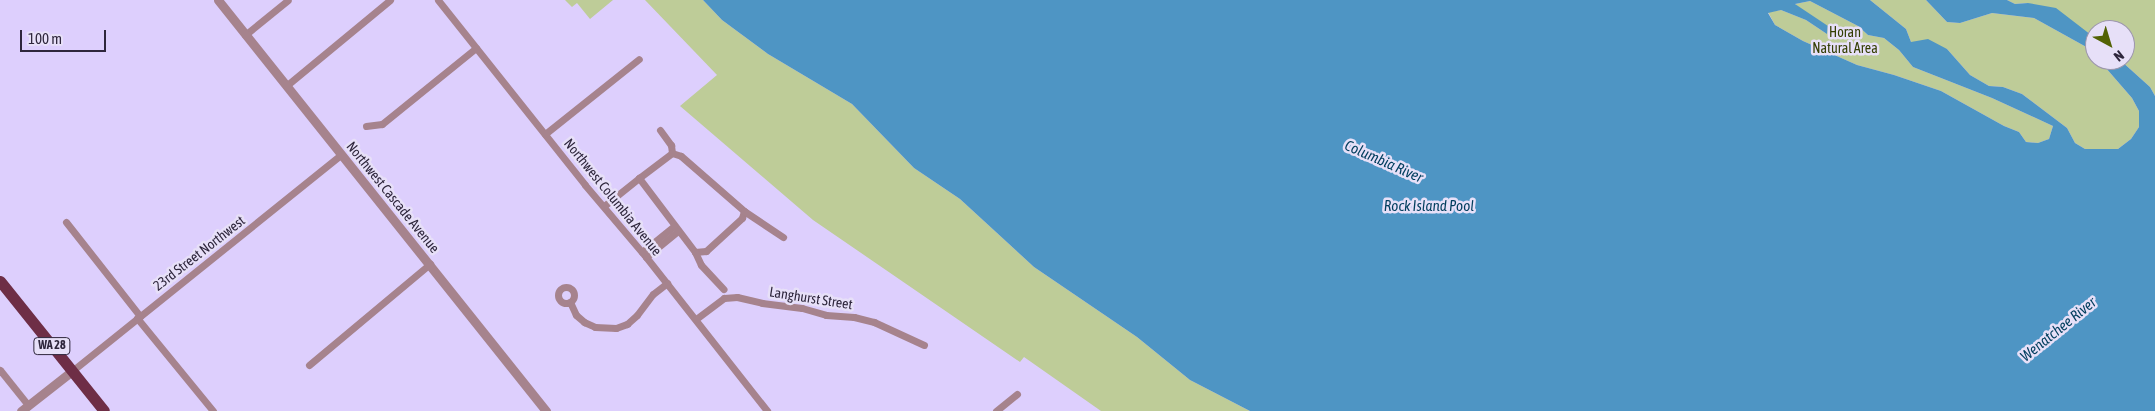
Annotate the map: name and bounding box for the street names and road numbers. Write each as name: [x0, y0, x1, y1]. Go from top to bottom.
street label: Northwest Columbia Avenue: [561, 135, 665, 259]
street label: Northwest Cascade Avenue: [343, 138, 443, 256]
street label: 23rd Street Northwest: [150, 212, 248, 294]
street label: Langhurst Street: [768, 283, 854, 313]
road number: WA 28: [33, 336, 71, 356]

